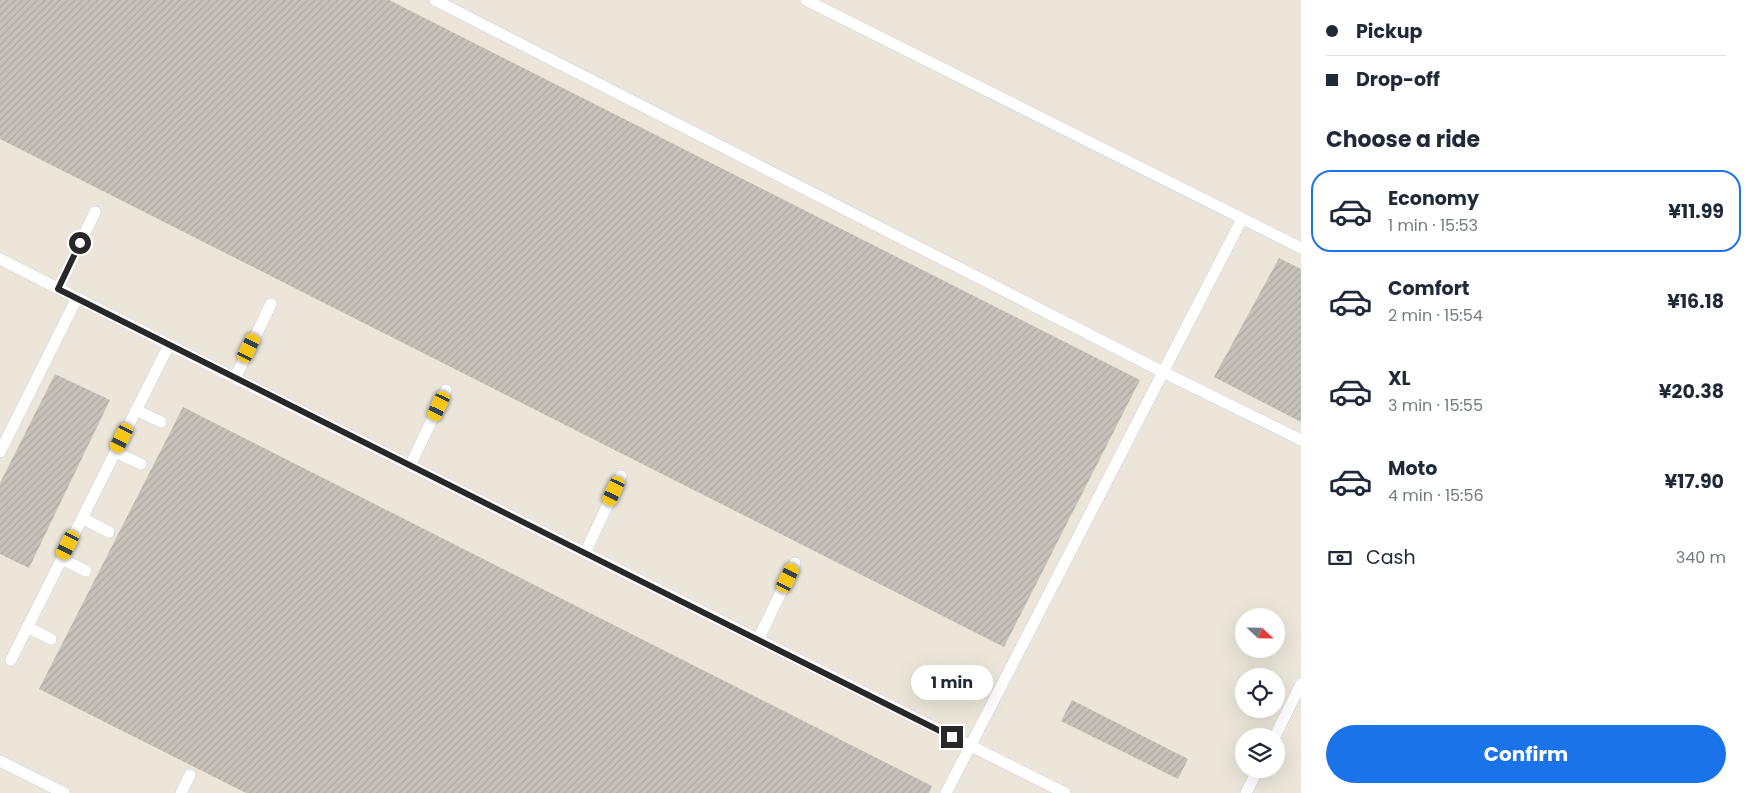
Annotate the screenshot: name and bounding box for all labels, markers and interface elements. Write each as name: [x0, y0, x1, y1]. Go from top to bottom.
text: Pickup: [1356, 18, 1422, 45]
text: Drop-off: [1356, 66, 1440, 93]
text: Choose a ride: [1326, 124, 1480, 155]
text: Economy: [1388, 185, 1479, 212]
icon: car: [1328, 189, 1373, 234]
text: ¥11.99: [1668, 198, 1724, 225]
text: 1 min · 15:53: [1388, 214, 1478, 237]
route start: [69, 232, 91, 254]
text: Comfort: [1388, 275, 1470, 302]
icon: car: [1328, 279, 1373, 324]
text: ¥16.18: [1667, 288, 1724, 315]
text: 2 min · 15:54: [1388, 304, 1483, 327]
car: [235, 331, 262, 365]
text: XL: [1388, 365, 1411, 392]
icon: car: [1328, 369, 1373, 414]
text: ¥20.38: [1659, 378, 1724, 405]
car: [425, 389, 452, 423]
text: 3 min · 15:55: [1388, 394, 1483, 417]
car: [108, 421, 135, 455]
text: Moto: [1388, 455, 1437, 482]
icon: car: [1328, 459, 1373, 504]
text: ¥17.90: [1665, 468, 1724, 495]
car: [600, 474, 627, 508]
text: 4 min · 15:56: [1388, 484, 1484, 507]
car: [54, 528, 81, 562]
icon: cash: [1326, 544, 1354, 572]
text: Cash: [1366, 544, 1416, 571]
text: 340 m: [1676, 546, 1726, 569]
car: [774, 561, 801, 595]
north arrow: [1235, 608, 1285, 658]
map controls: [1235, 608, 1285, 778]
callout: 1 min: [911, 664, 993, 700]
button: locate: [1235, 668, 1285, 718]
text: 1 min: [931, 671, 973, 694]
button: Confirm: [1326, 725, 1726, 783]
route end: [941, 726, 963, 748]
button: layers: [1235, 728, 1285, 778]

